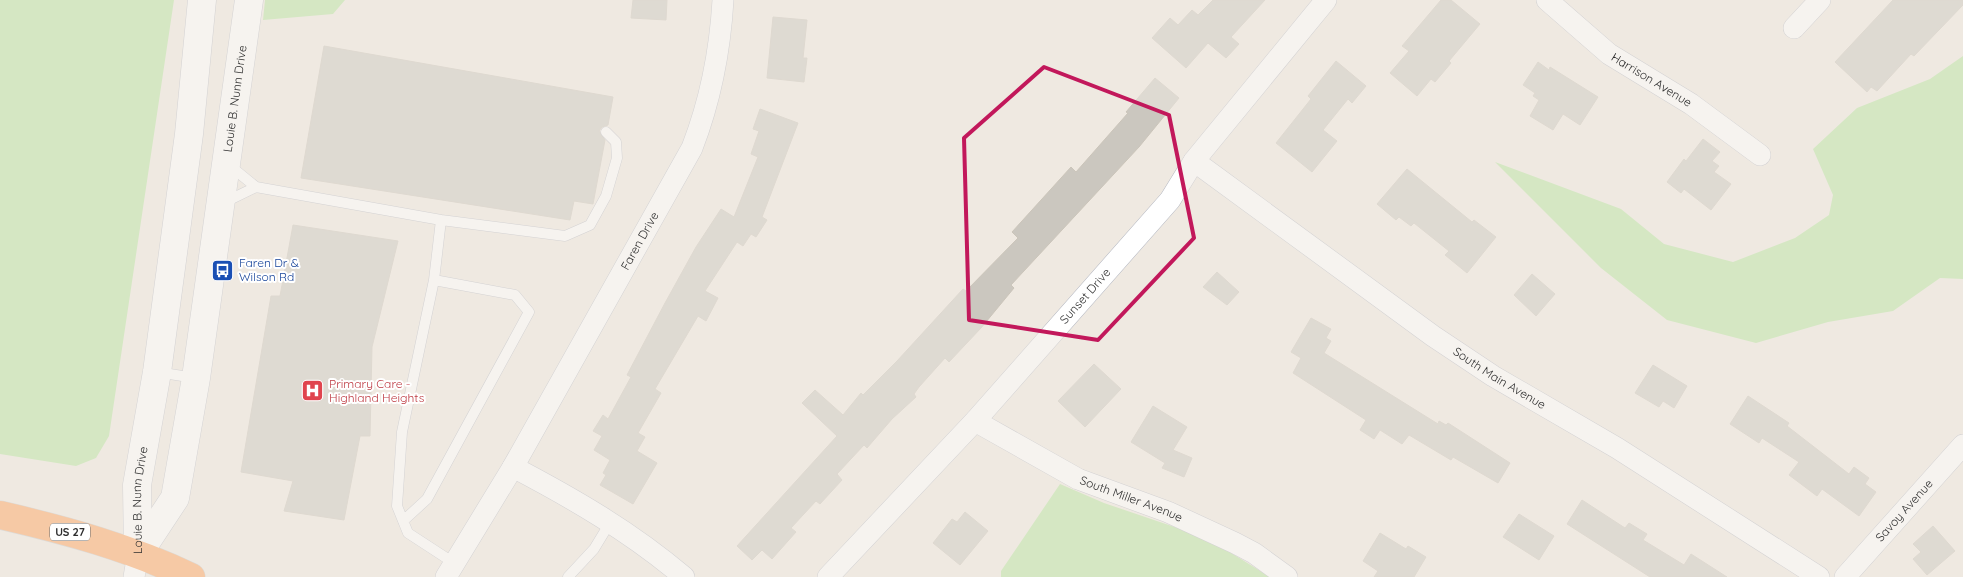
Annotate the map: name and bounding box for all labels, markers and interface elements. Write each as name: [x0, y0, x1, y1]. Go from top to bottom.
street label: Louie B. Nunn Drive: [220, 44, 250, 153]
street label: Harrison Avenue: [1609, 49, 1695, 110]
street label: Faren Drive: [617, 209, 662, 272]
place label: Faren Dr & Wilson Rd: [239, 255, 299, 284]
bus stop icon: Faren Dr & Wilson Rd: [211, 258, 235, 282]
street label: Sunset Drive: [1056, 265, 1114, 327]
street label: South Main Avenue: [1451, 344, 1549, 412]
place label: Primary Care - Highland Heights: [329, 376, 425, 405]
hospital icon: Primary Care - Highland Heights: [301, 379, 325, 403]
street label: Louie B. Nunn Drive: [129, 445, 151, 554]
street label: South Miller Avenue: [1078, 472, 1185, 525]
street label: Savoy Avenue: [1872, 476, 1936, 545]
road number: US 27: [50, 524, 90, 540]

